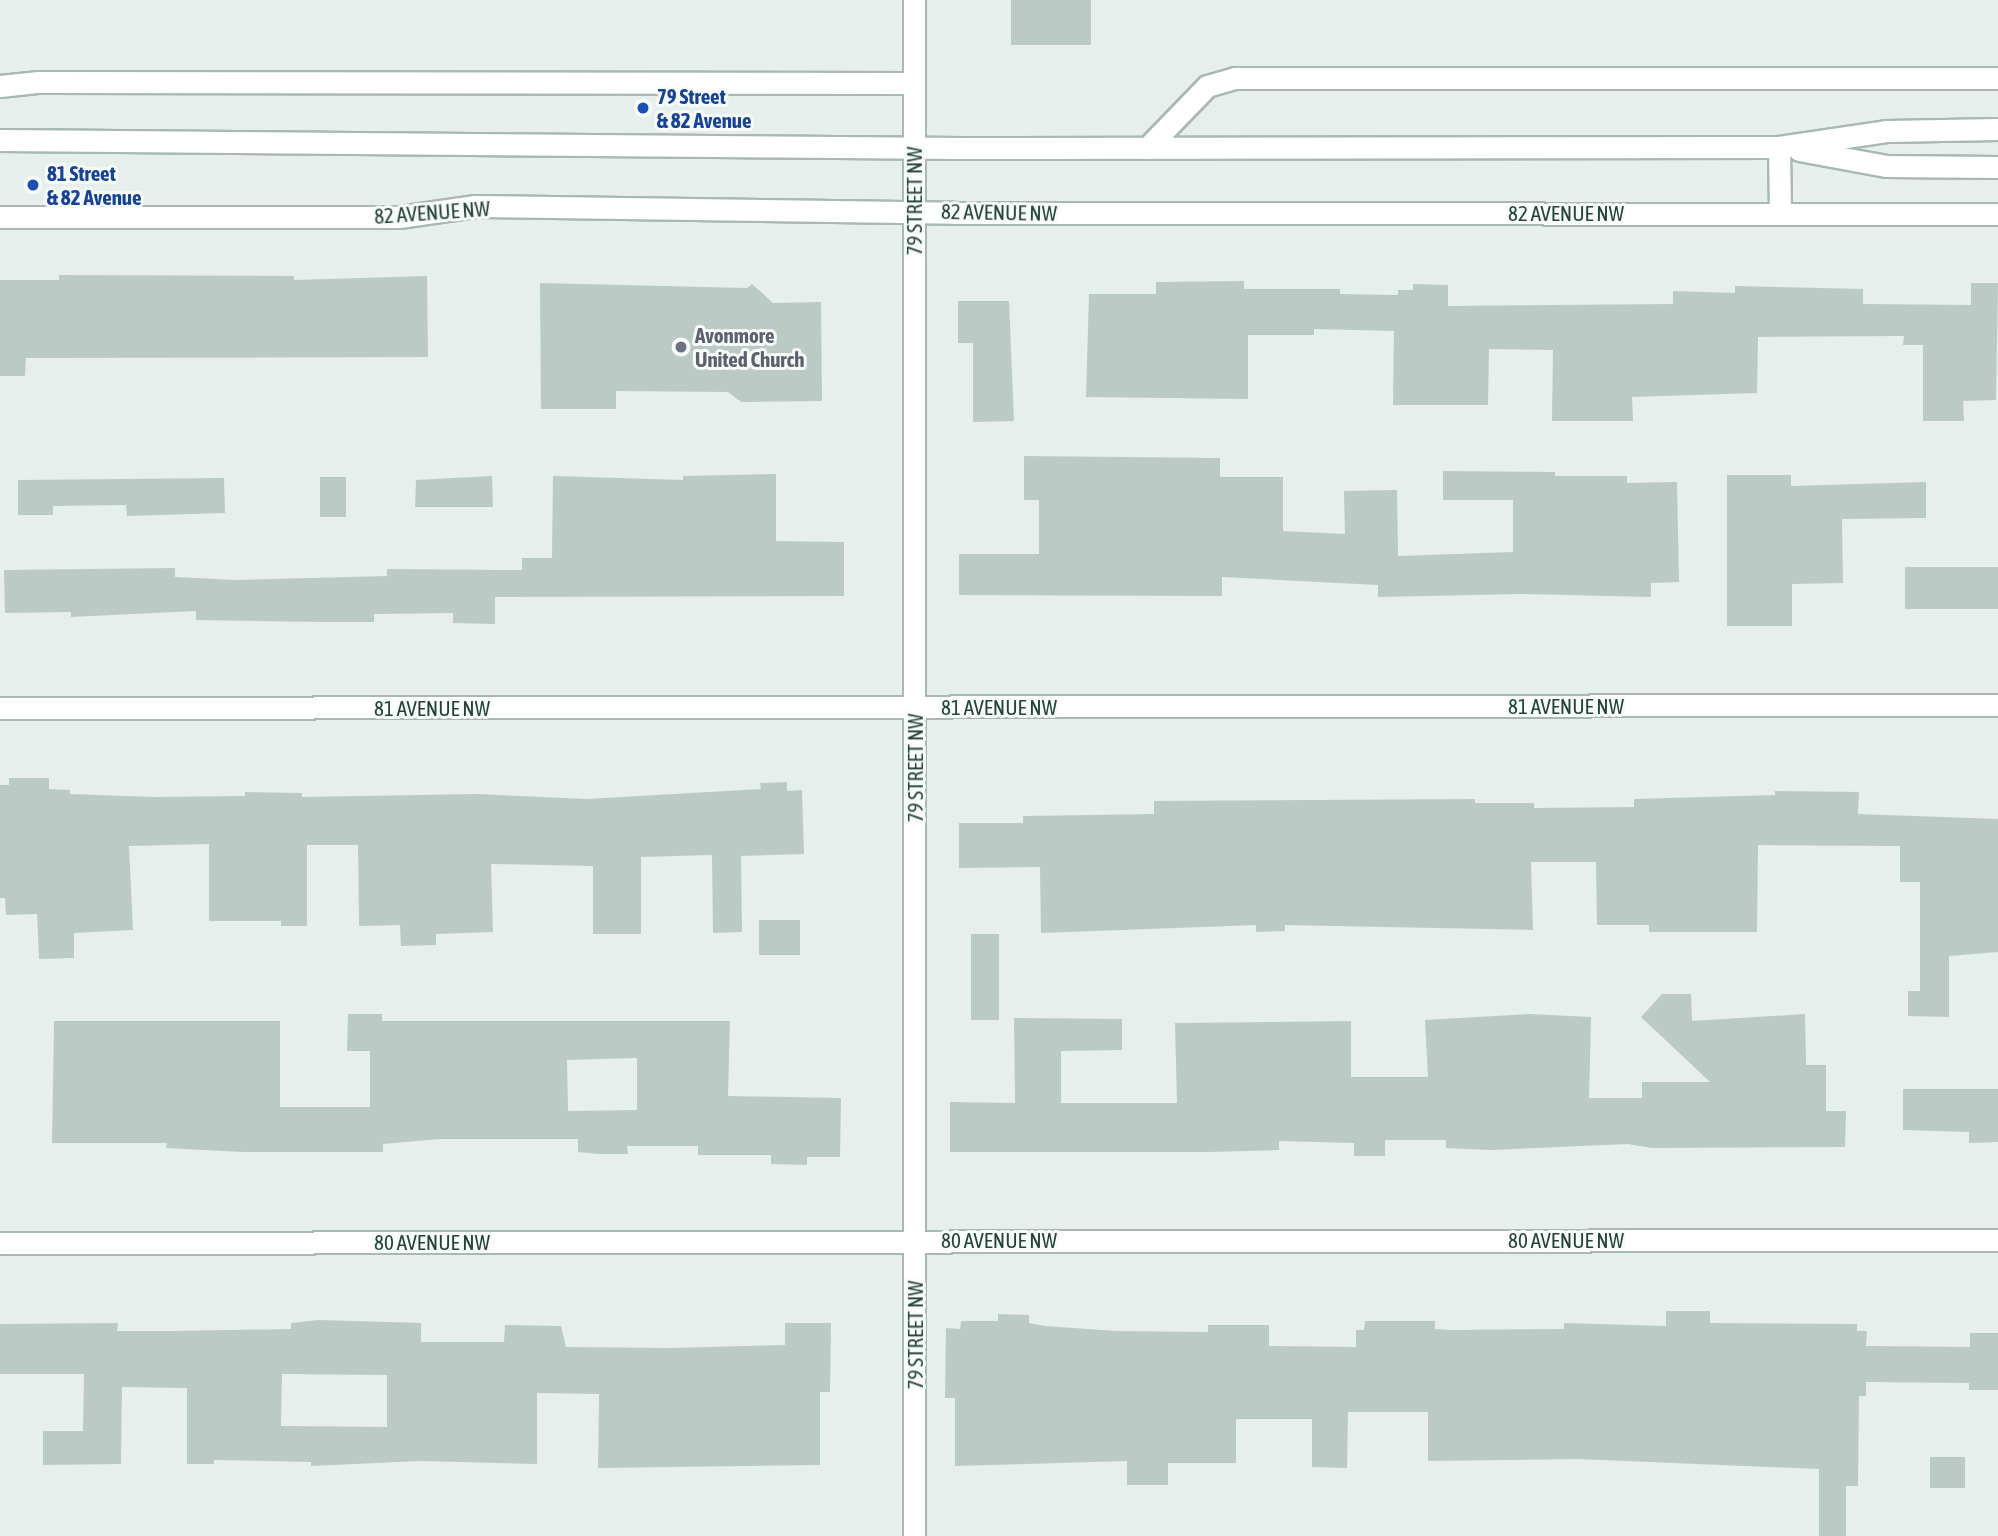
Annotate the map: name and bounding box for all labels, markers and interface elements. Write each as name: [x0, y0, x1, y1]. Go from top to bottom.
place label: 79 Street & 82 Avenue: [657, 83, 752, 133]
marker: 79 Street & 82 Avenue: [635, 100, 651, 116]
street label: 79 STREET NW: [901, 147, 927, 255]
place label: 81 Street & 82 Avenue: [47, 160, 142, 210]
marker: 81 Street & 82 Avenue: [25, 177, 41, 193]
street label: 82 AVENUE NW: [373, 195, 491, 229]
street label: 82 AVENUE NW: [941, 198, 1057, 226]
street label: 82 AVENUE NW: [1508, 200, 1624, 226]
place label: Avonmore United Church: [695, 322, 804, 372]
marker: Avonmore United Church: [673, 339, 689, 355]
street label: 81 AVENUE NW: [1508, 693, 1624, 719]
street label: 81 AVENUE NW: [941, 694, 1057, 720]
street label: 81 AVENUE NW: [374, 695, 490, 721]
street label: 79 STREET NW: [902, 714, 928, 822]
street label: 80 AVENUE NW: [941, 1227, 1057, 1253]
street label: 80 AVENUE NW: [1508, 1227, 1624, 1253]
street label: 80 AVENUE NW: [374, 1229, 490, 1255]
street label: 79 STREET NW: [902, 1281, 928, 1389]

